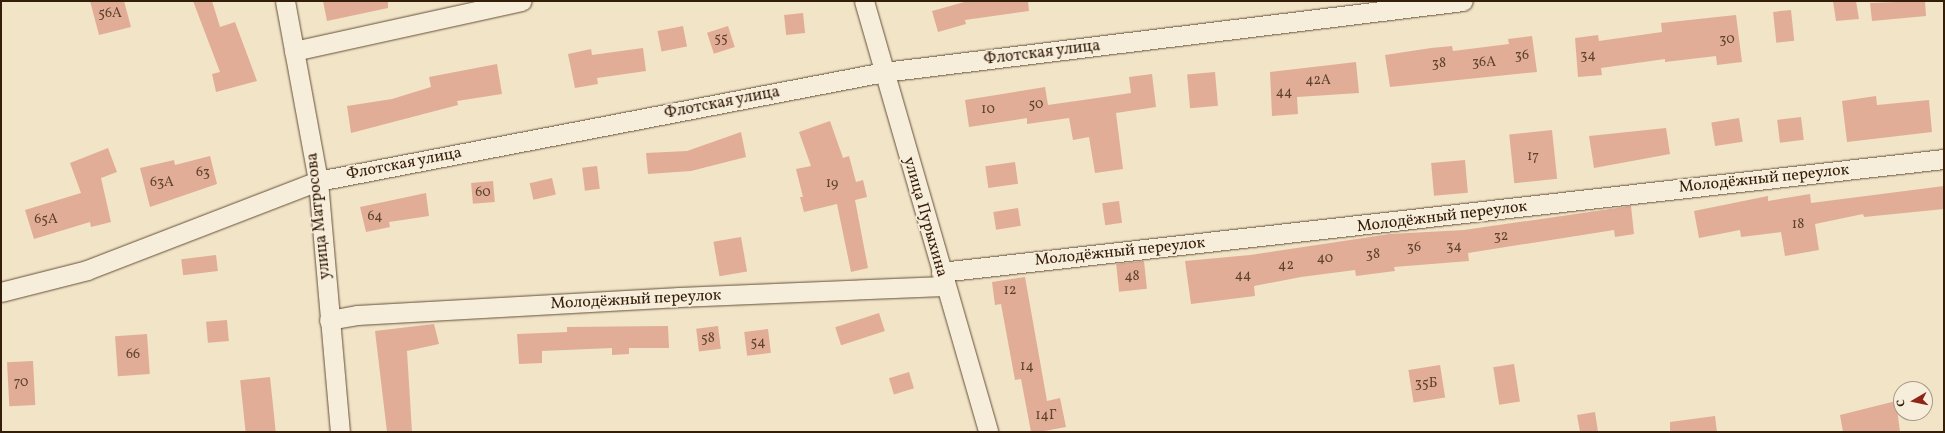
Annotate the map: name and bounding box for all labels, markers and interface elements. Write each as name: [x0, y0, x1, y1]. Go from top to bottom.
house number: 56А: [98, 6, 122, 22]
house number: 55: [714, 31, 728, 47]
house number: 30: [1719, 32, 1735, 48]
street label: Флотская улица: [982, 36, 1102, 70]
house number: 36: [1515, 48, 1529, 64]
house number: 34: [1580, 48, 1596, 64]
house number: 36А: [1472, 55, 1496, 71]
house number: 38: [1432, 56, 1446, 72]
house number: 42А: [1305, 73, 1331, 89]
street label: Флотская улица: [662, 82, 782, 124]
house number: 44: [1276, 85, 1292, 101]
house number: 50: [1029, 97, 1043, 113]
house number: 10: [981, 102, 995, 118]
street label: Флотская улица: [344, 143, 464, 185]
house number: 17: [1527, 149, 1539, 165]
street label: улица Матросова: [303, 152, 335, 280]
street label: улица Пурыхина: [899, 155, 951, 279]
street label: Молодёжный переулок: [1678, 161, 1850, 197]
house number: 63: [196, 165, 210, 181]
house number: 63А: [150, 175, 174, 191]
house number: 19: [826, 176, 838, 192]
house number: 60: [475, 185, 491, 201]
street label: Молодёжный переулок: [1356, 197, 1528, 237]
house number: 64: [367, 209, 383, 225]
house number: 65А: [34, 212, 58, 228]
house number: 18: [1792, 217, 1804, 233]
house number: 32: [1494, 229, 1508, 245]
street label: Молодёжный переулок: [1034, 234, 1206, 270]
house number: 34: [1446, 239, 1462, 255]
house number: 36: [1407, 240, 1421, 256]
house number: 38: [1366, 247, 1380, 263]
house number: 40: [1317, 251, 1333, 267]
house number: 42: [1278, 258, 1294, 274]
house number: 44: [1235, 268, 1251, 284]
house number: 48: [1124, 269, 1140, 285]
house number: 12: [1004, 283, 1016, 299]
street label: Молодёжный переулок: [550, 286, 722, 314]
house number: 58: [701, 331, 715, 347]
house number: 54: [750, 335, 766, 351]
house number: 66: [126, 347, 140, 363]
house number: 14: [1020, 359, 1034, 375]
house number: 70: [14, 375, 28, 391]
house number: 35Б: [1415, 376, 1437, 392]
north arrow: [1893, 381, 1933, 421]
text: С: [1894, 398, 1910, 407]
house number: 14Г: [1035, 408, 1057, 424]

